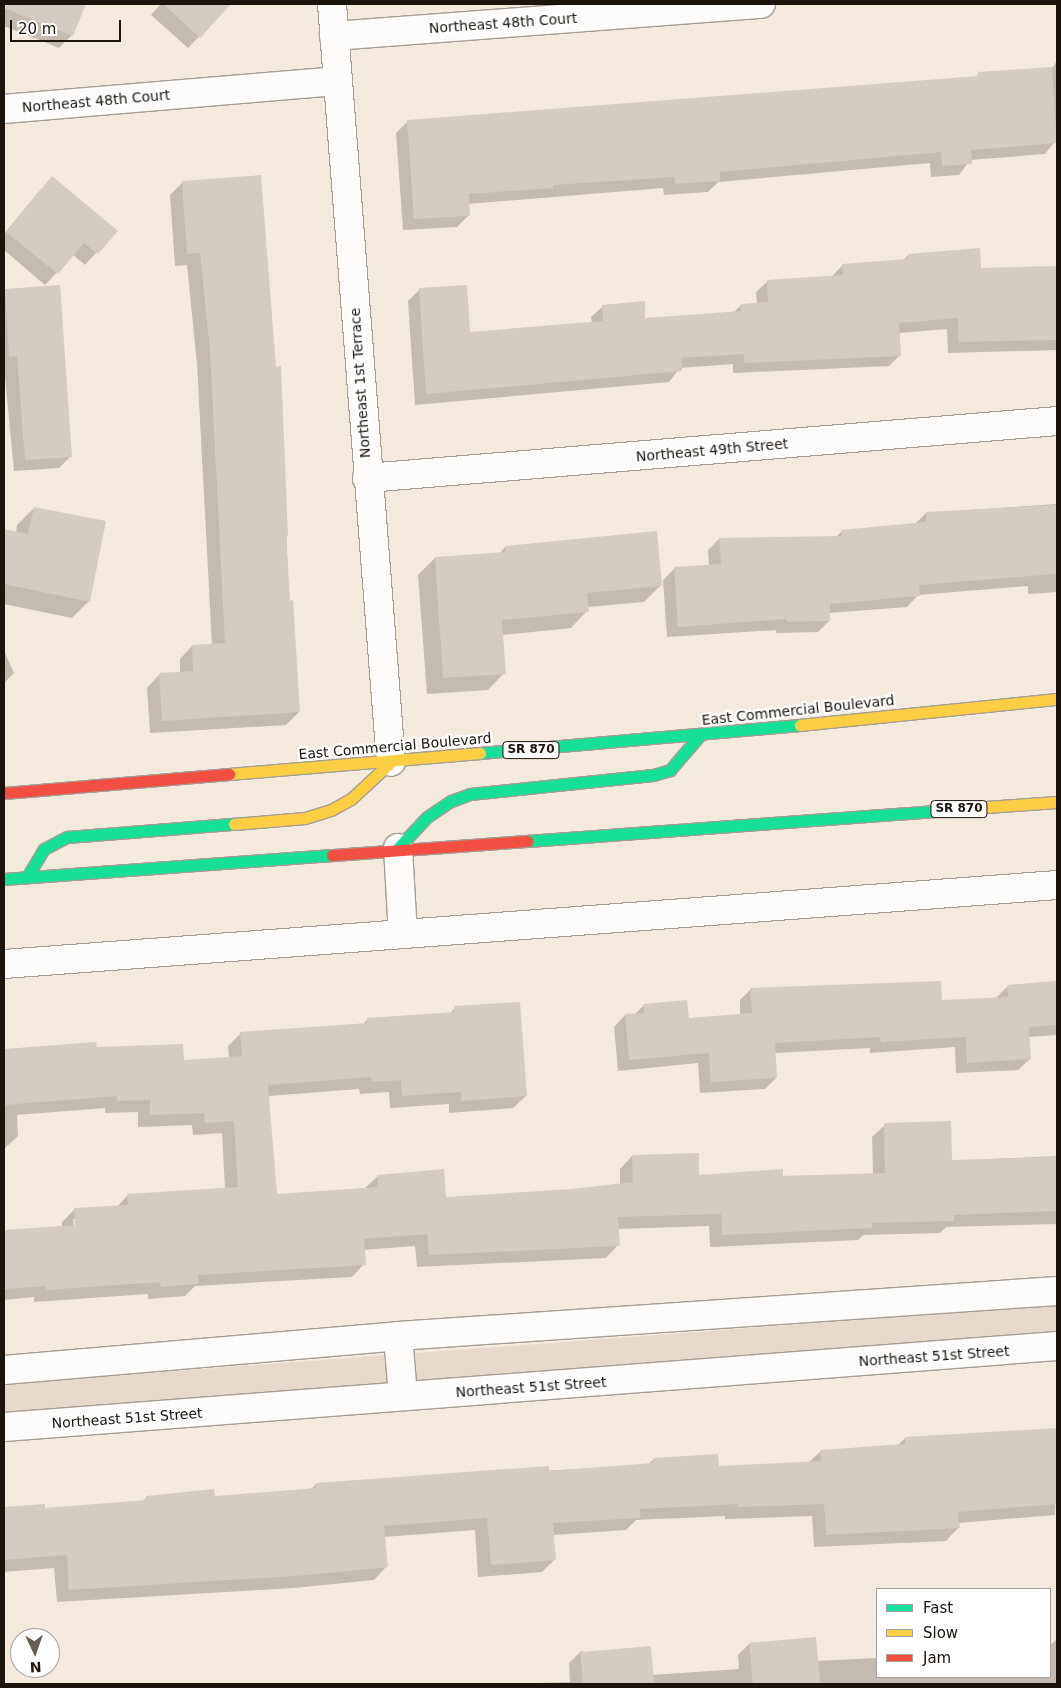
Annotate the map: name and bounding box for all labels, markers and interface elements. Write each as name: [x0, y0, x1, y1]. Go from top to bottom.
street label: Northeast 48th Court: [428, 9, 578, 37]
scale bar: [12, 10, 124, 42]
text: 20 m: [18, 20, 56, 38]
street label: Northeast 48th Court: [21, 86, 171, 116]
street label: Northeast 1st Terrace: [346, 307, 374, 459]
street label: Northeast 49th Street: [635, 435, 789, 465]
street label: East Commercial Boulevard: [701, 692, 895, 728]
street label: East Commercial Boulevard: [298, 729, 492, 763]
road number: SR 870: [502, 740, 560, 760]
road number: SR 870: [930, 800, 988, 819]
street label: Northeast 51st Street: [858, 1342, 1010, 1370]
street label: Northeast 51st Street: [455, 1373, 607, 1401]
street label: Northeast 51st Street: [51, 1404, 203, 1432]
legend: [876, 1588, 1051, 1678]
text: Fast: [923, 1599, 953, 1617]
text: Slow: [923, 1624, 958, 1642]
north arrow: [10, 1628, 60, 1678]
text: Jam: [923, 1649, 951, 1667]
text: N: [29, 1659, 42, 1675]

